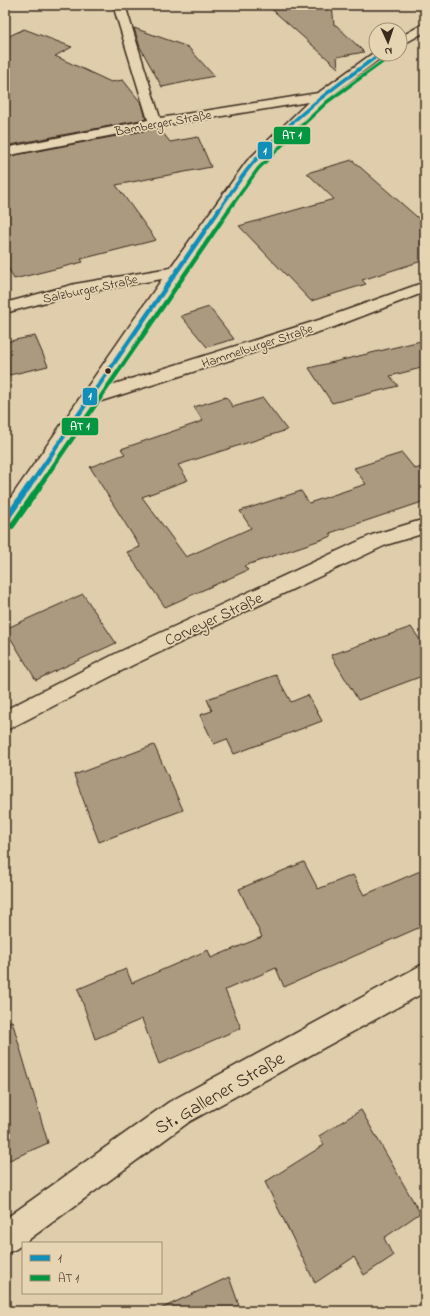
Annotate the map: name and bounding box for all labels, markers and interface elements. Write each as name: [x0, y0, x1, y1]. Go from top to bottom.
north arrow: [368, 22, 408, 62]
text: N: [384, 43, 393, 59]
street label: Bamberger Straße: [112, 106, 213, 142]
line badge: AT 1: [273, 126, 311, 145]
text: AT 1: [282, 128, 302, 144]
line badge: 1: [257, 141, 273, 160]
text: 1: [263, 144, 267, 160]
street label: Salzburger Straße: [41, 270, 140, 310]
street label: Hammelburger Straße: [199, 319, 316, 374]
unlabelled marker: [103, 366, 113, 376]
line badge: 1: [82, 387, 98, 406]
text: 1: [88, 389, 92, 405]
line badge: AT 1: [61, 417, 99, 436]
text: AT 1: [70, 419, 90, 435]
street label: Corveyer Straße: [161, 586, 268, 653]
street label: St. Gallener Straße: [150, 1046, 291, 1142]
legend: [22, 1242, 162, 1294]
text: 1: [58, 1250, 62, 1268]
text: AT 1: [58, 1270, 79, 1288]

